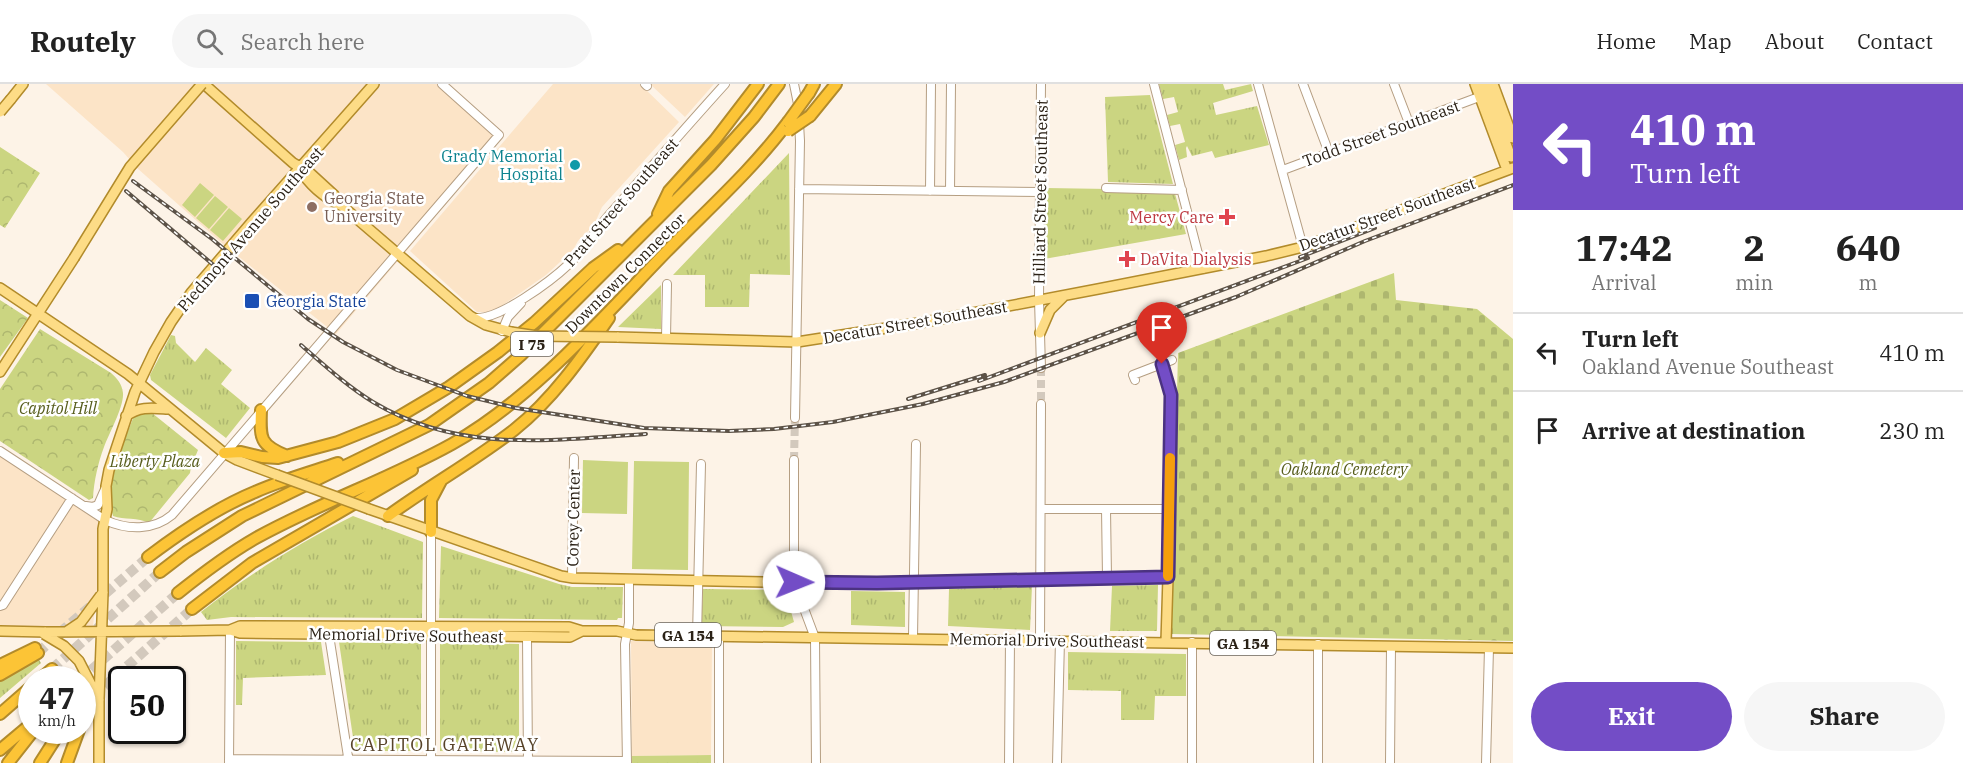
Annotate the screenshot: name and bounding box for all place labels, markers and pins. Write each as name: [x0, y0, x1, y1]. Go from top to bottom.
place label: Grady Memorial Hospital: [441, 146, 563, 184]
marker: Grady Memorial Hospital: [568, 158, 582, 172]
place label: Georgia State University: [324, 188, 424, 226]
marker: Georgia State University: [305, 200, 319, 214]
place label: Mercy Care: [1129, 207, 1214, 227]
marker: Mercy Care: [1218, 208, 1236, 226]
place label: DaVita Dialysis: [1140, 249, 1251, 269]
marker: DaVita Dialysis: [1118, 250, 1136, 268]
place label: Georgia State: [266, 291, 366, 311]
marker: Georgia State: [243, 292, 261, 310]
pin: [1136, 302, 1187, 364]

